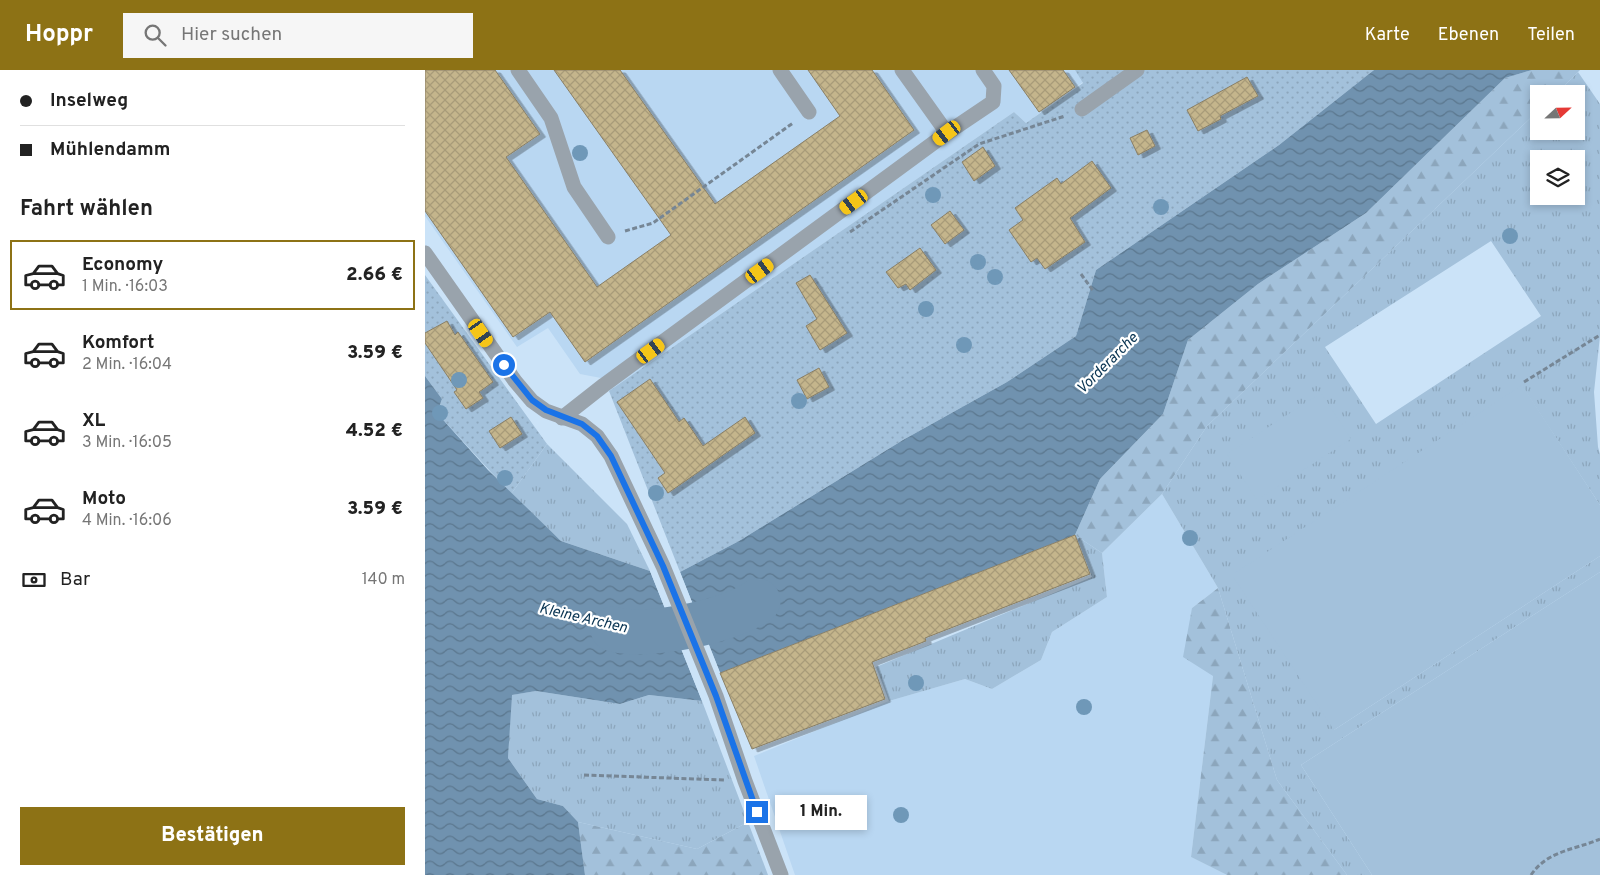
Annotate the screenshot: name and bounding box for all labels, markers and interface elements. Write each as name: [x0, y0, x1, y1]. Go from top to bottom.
search box: [123, 13, 473, 58]
text: Hoppr: [25, 20, 93, 50]
icon: search: [141, 21, 169, 49]
text: Hier suchen: [181, 23, 282, 47]
text: Karte: [1365, 24, 1410, 47]
text: Ebenen: [1438, 24, 1499, 47]
text: Teilen: [1527, 24, 1575, 47]
north arrow: [1530, 85, 1585, 140]
map controls: [1530, 85, 1585, 205]
text: Inselweg: [50, 89, 128, 113]
car: [930, 118, 963, 148]
text: Mühlendamm: [50, 138, 170, 162]
button: layers: [1530, 150, 1585, 205]
car: [837, 187, 870, 217]
text: Fahrt wählen: [20, 196, 153, 223]
icon: car: [22, 253, 67, 298]
text: Economy: [82, 253, 163, 277]
car: [743, 256, 776, 286]
text: 2.66 €: [346, 263, 403, 287]
text: 1 Min. · 16:03: [82, 277, 168, 297]
car: [466, 316, 495, 350]
water label: Vorderarche: [1073, 329, 1143, 399]
icon: car: [22, 331, 67, 376]
text: Komfort: [82, 331, 154, 355]
car: [634, 336, 667, 366]
text: 3.59 €: [347, 341, 403, 365]
route start: [493, 354, 515, 376]
text: 2 Min. · 16:04: [82, 355, 172, 375]
icon: car: [22, 409, 67, 454]
text: XL: [82, 409, 105, 433]
text: 4.52 €: [346, 419, 403, 443]
text: 3 Min. · 16:05: [82, 433, 172, 453]
icon: car: [22, 487, 67, 532]
text: Moto: [82, 487, 126, 511]
text: 3.59 €: [347, 497, 403, 521]
text: 4 Min. · 16:06: [82, 511, 172, 531]
icon: cash: [20, 566, 48, 594]
text: Bar: [60, 568, 90, 592]
text: 140 m: [362, 570, 405, 590]
water label: Kleine Archen: [537, 600, 629, 638]
callout: 1 Min.: [775, 794, 867, 830]
route end: [746, 801, 768, 823]
text: 1 Min.: [800, 802, 842, 822]
button: Bestätigen: [20, 807, 405, 865]

